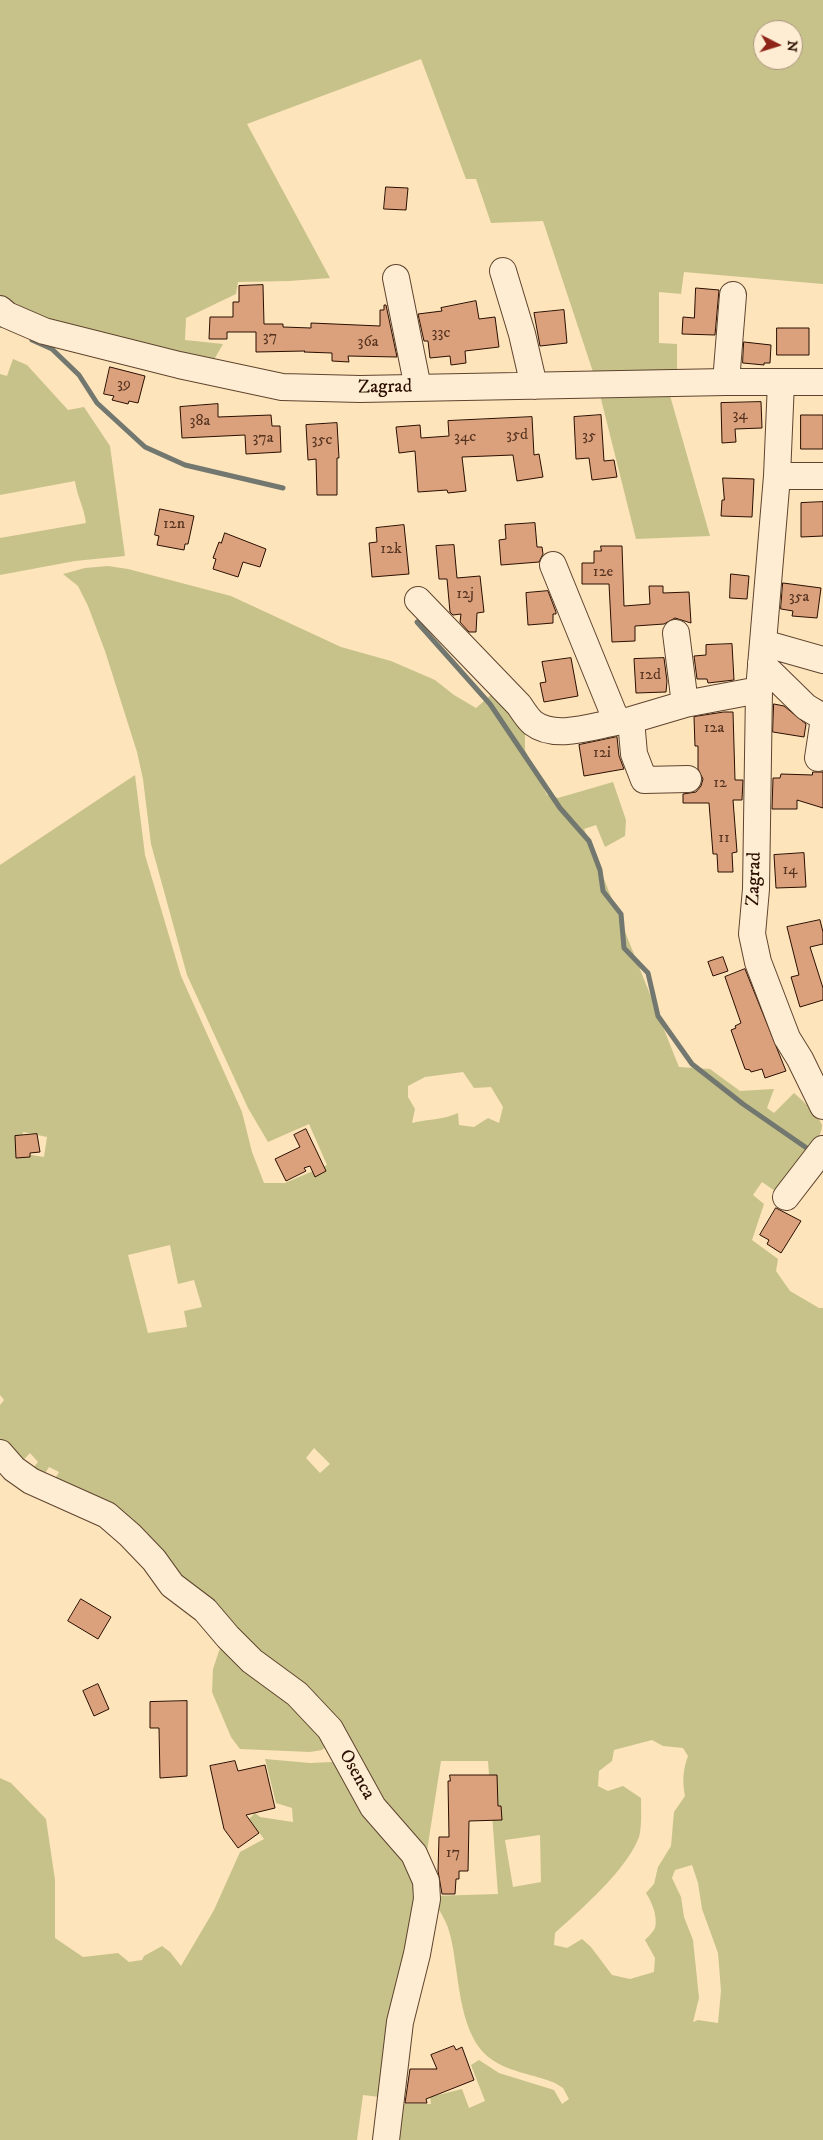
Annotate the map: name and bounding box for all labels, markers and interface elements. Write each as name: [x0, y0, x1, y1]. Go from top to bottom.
north arrow: [753, 20, 803, 70]
text: N: [782, 40, 801, 53]
house number: 33c: [432, 324, 450, 344]
house number: 37: [263, 328, 277, 348]
house number: 36a: [357, 333, 379, 353]
house number: 39: [117, 375, 131, 395]
street label: Zagrad: [358, 376, 412, 400]
house number: 34: [732, 406, 748, 426]
house number: 38a: [190, 412, 210, 432]
house number: 35d: [506, 426, 528, 446]
house number: 35: [582, 427, 596, 447]
house number: 34c: [454, 428, 476, 448]
house number: 37a: [252, 429, 274, 449]
house number: 35c: [312, 431, 332, 451]
house number: 12n: [163, 515, 185, 535]
house number: 12k: [380, 540, 402, 560]
house number: 12e: [593, 563, 613, 583]
house number: 12j: [456, 585, 474, 605]
house number: 35a: [789, 588, 809, 608]
house number: 12d: [639, 666, 661, 686]
house number: 12a: [704, 719, 724, 739]
house number: 12i: [593, 744, 611, 764]
house number: 12: [713, 774, 727, 794]
house number: 11: [718, 829, 730, 849]
street label: Zagrad: [743, 852, 767, 906]
house number: 14: [782, 861, 798, 881]
street label: Osenca: [333, 1746, 379, 1804]
house number: 17: [446, 1844, 460, 1864]

